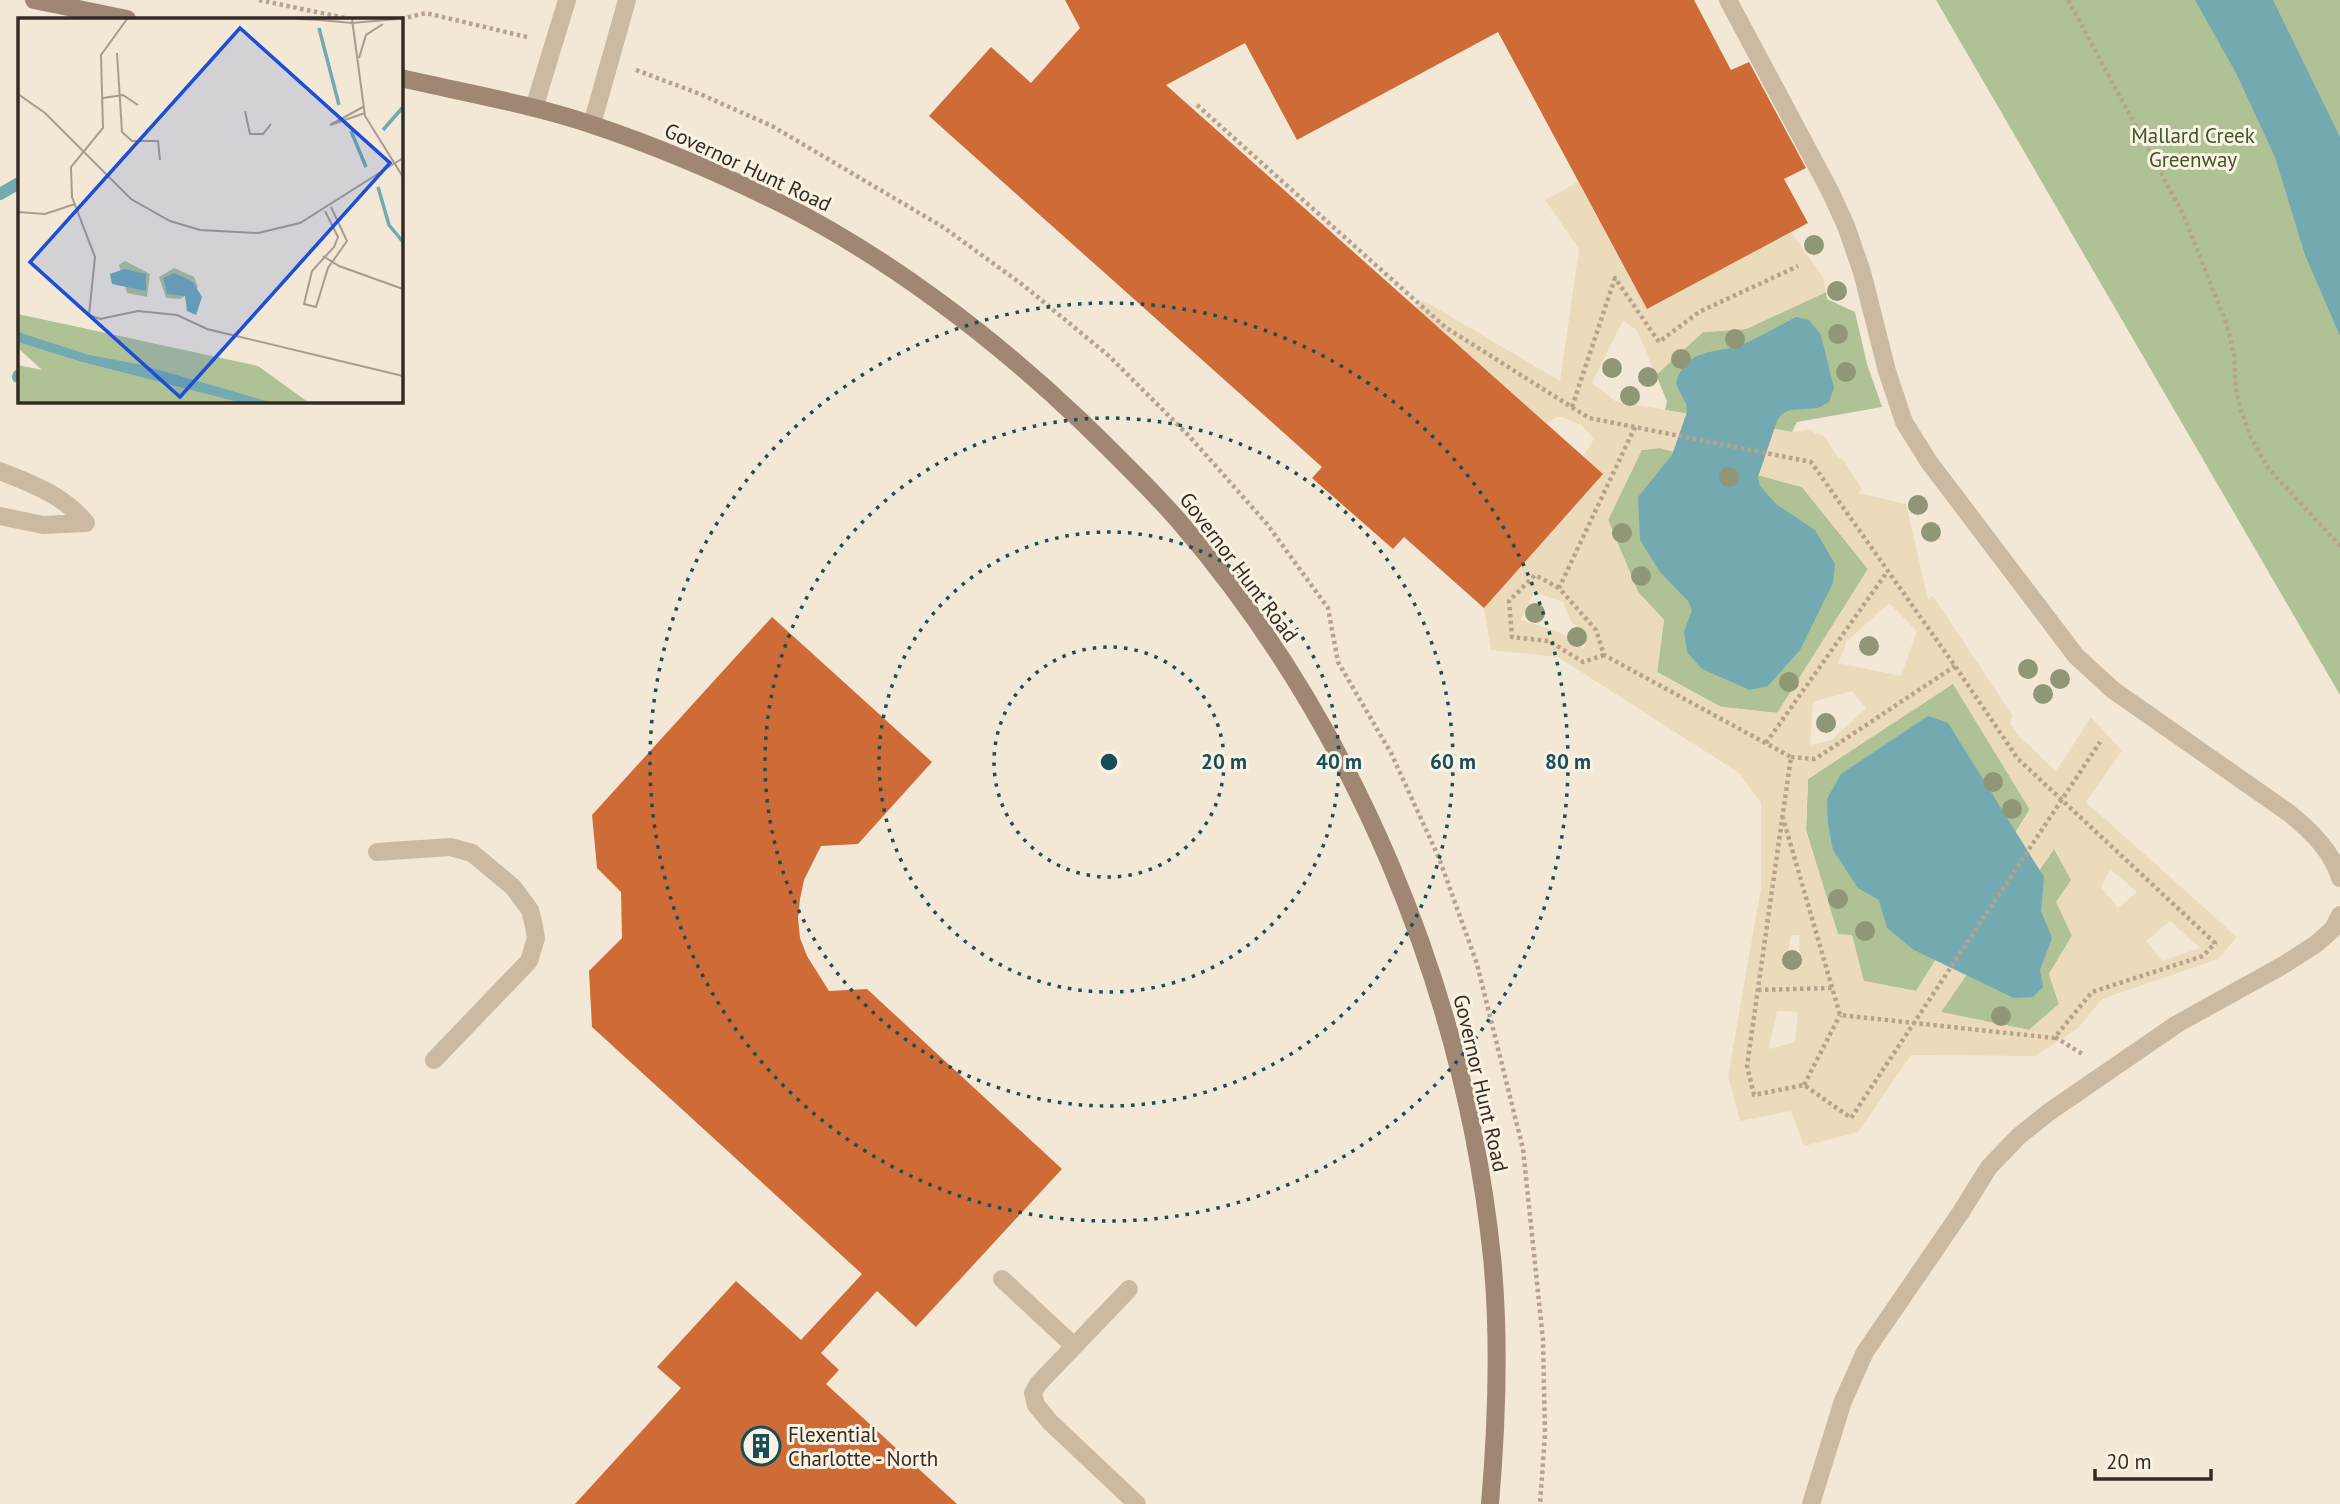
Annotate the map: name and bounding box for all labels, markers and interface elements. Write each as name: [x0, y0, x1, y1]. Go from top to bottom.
inset map: [18, 18, 402, 402]
street label: Governor Hunt Road: [660, 116, 836, 218]
park label: Mallard Creek Greenway: [2131, 122, 2255, 173]
street label: Governor Hunt Road: [1174, 487, 1304, 647]
text: 20 m: [1201, 748, 1247, 775]
text: 40 m: [1316, 748, 1362, 775]
text: 60 m: [1430, 748, 1476, 775]
text: 80 m: [1545, 748, 1591, 775]
centre of rings: [1097, 750, 1121, 774]
street label: Governor Hunt Road: [1447, 992, 1515, 1174]
place label: Flexential Charlotte - North: [788, 1421, 938, 1472]
building icon: Flexential Charlotte - North: [740, 1425, 782, 1467]
scale bar: [2095, 1438, 2210, 1482]
text: 20 m: [2106, 1448, 2152, 1475]

